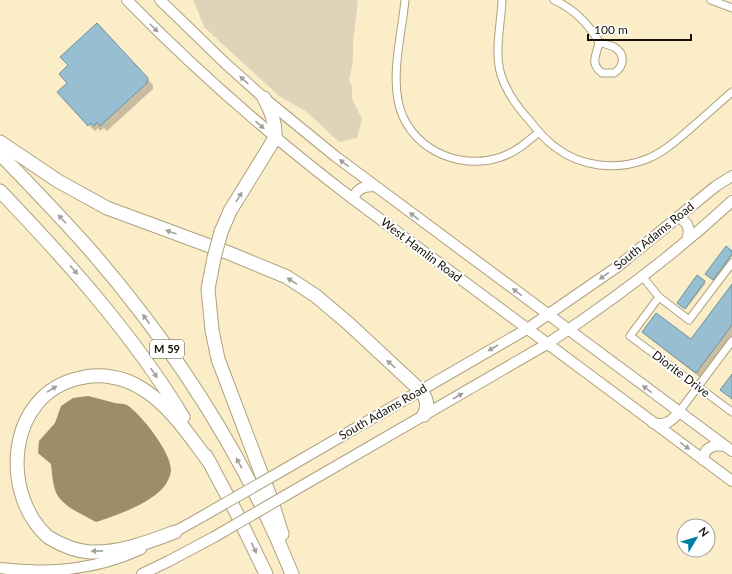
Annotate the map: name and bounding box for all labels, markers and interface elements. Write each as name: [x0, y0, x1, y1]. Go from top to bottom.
scale bar: [588, 16, 691, 42]
text: 100 m: [594, 22, 628, 37]
one-way arrow: [149, 23, 159, 33]
one-way arrow: [239, 75, 249, 84]
one-way arrow: [255, 121, 265, 130]
one-way arrow: [338, 159, 349, 167]
one-way arrow: [235, 192, 243, 202]
street label: South Adams Road: [610, 199, 697, 273]
one-way arrow: [409, 212, 419, 220]
one-way arrow: [57, 214, 67, 224]
street label: West Hamlin Road: [378, 214, 465, 285]
one-way arrow: [165, 229, 177, 235]
one-way arrow: [70, 265, 79, 276]
one-way arrow: [599, 272, 609, 280]
one-way arrow: [287, 277, 297, 285]
one-way arrow: [511, 288, 522, 296]
one-way arrow: [142, 314, 150, 324]
road number: M 59: [150, 340, 184, 358]
one-way arrow: [487, 345, 499, 352]
street label: Diorite Drive: [650, 347, 713, 400]
one-way arrow: [387, 360, 396, 369]
one-way arrow: [150, 368, 158, 378]
street label: South Adams Road: [336, 380, 429, 443]
one-way arrow: [47, 385, 57, 393]
one-way arrow: [642, 385, 653, 393]
one-way arrow: [452, 392, 464, 399]
one-way arrow: [679, 442, 690, 450]
one-way arrow: [235, 458, 242, 469]
north arrow: [676, 518, 716, 558]
text: N: [697, 524, 712, 539]
one-way arrow: [251, 542, 257, 554]
one-way arrow: [91, 548, 103, 555]

